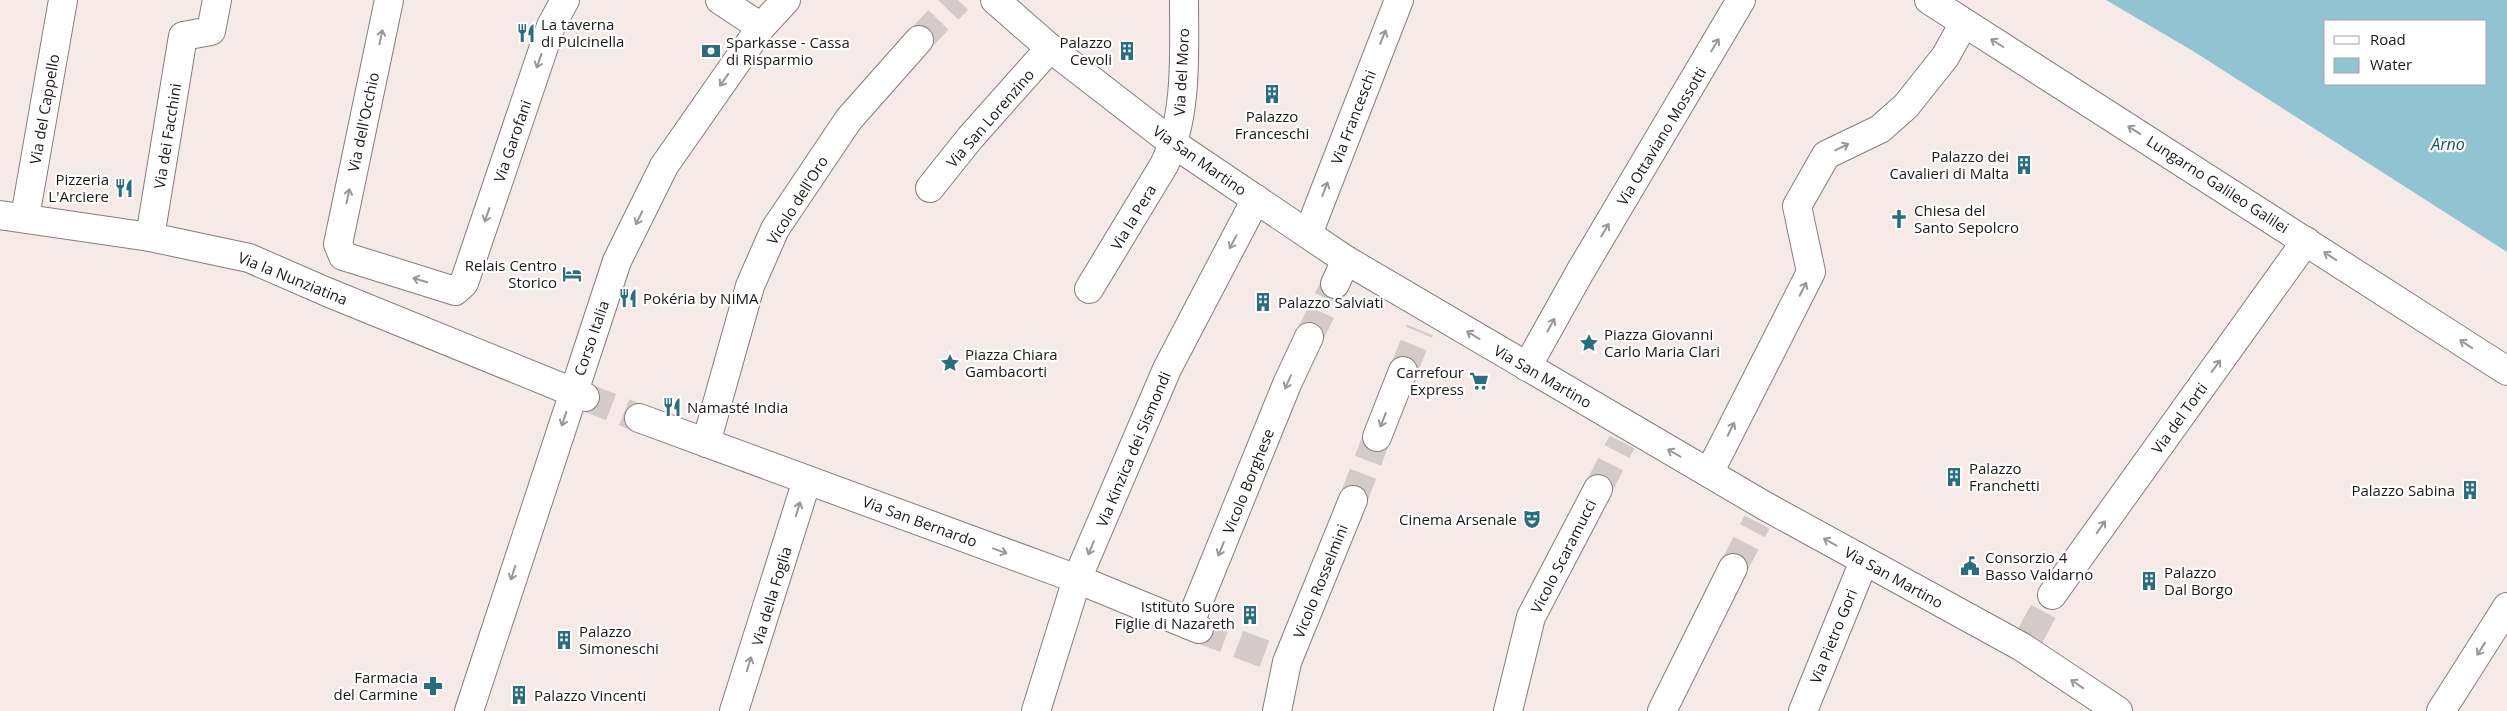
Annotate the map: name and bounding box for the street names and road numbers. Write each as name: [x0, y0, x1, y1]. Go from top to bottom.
street label: Via del Moro: [1169, 28, 1193, 116]
street label: Via del Cappello: [24, 52, 64, 166]
street label: Via Ottaviano Mossotti: [1612, 63, 1710, 209]
street label: Via San Lorenzino: [942, 65, 1038, 171]
street label: Via Franceschi: [1326, 67, 1380, 167]
street label: Via dell'Occhio: [343, 70, 383, 174]
street label: Via dei Facchini: [149, 82, 185, 190]
street label: Via Garofani: [489, 97, 535, 185]
street label: Via San Martino: [1149, 120, 1251, 200]
street label: Lungarno Galileo Galilei: [2143, 130, 2293, 238]
street label: Vicolo dell'Oro: [762, 152, 832, 248]
street label: Via la Pera: [1106, 181, 1160, 253]
street label: Via la Nunziatina: [235, 247, 351, 309]
street label: Corso Italia: [569, 298, 613, 378]
street label: Via San Martino: [1490, 340, 1596, 412]
street label: Via Kinzica dei Sismondi: [1091, 368, 1175, 530]
street label: Via del Torti: [2147, 379, 2211, 457]
street label: Vicolo Borghese: [1218, 425, 1278, 537]
street label: Via San Bernardo: [860, 491, 980, 551]
street label: Vicolo Scaramucci: [1526, 496, 1600, 616]
street label: Vicolo Rosselmini: [1288, 521, 1352, 641]
street label: Via San Martino: [1841, 542, 1947, 612]
street label: Via della Foglia: [746, 544, 796, 648]
street label: Via Pietro Gori: [1805, 586, 1861, 686]

